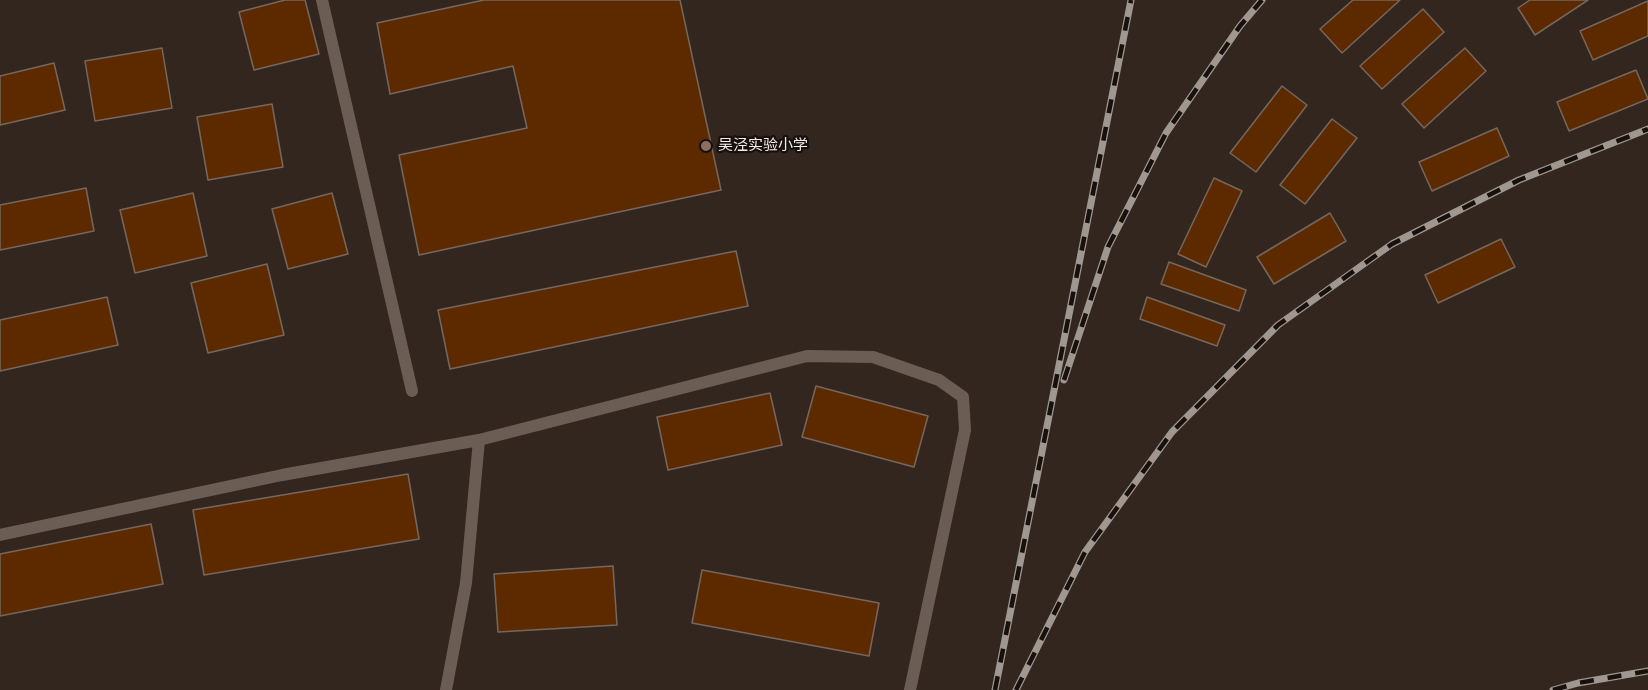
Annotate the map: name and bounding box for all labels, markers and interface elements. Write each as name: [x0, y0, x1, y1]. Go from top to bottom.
place label: 吴泾实验小学: [718, 137, 808, 155]
marker: 吴泾实验小学: [699, 139, 713, 153]

